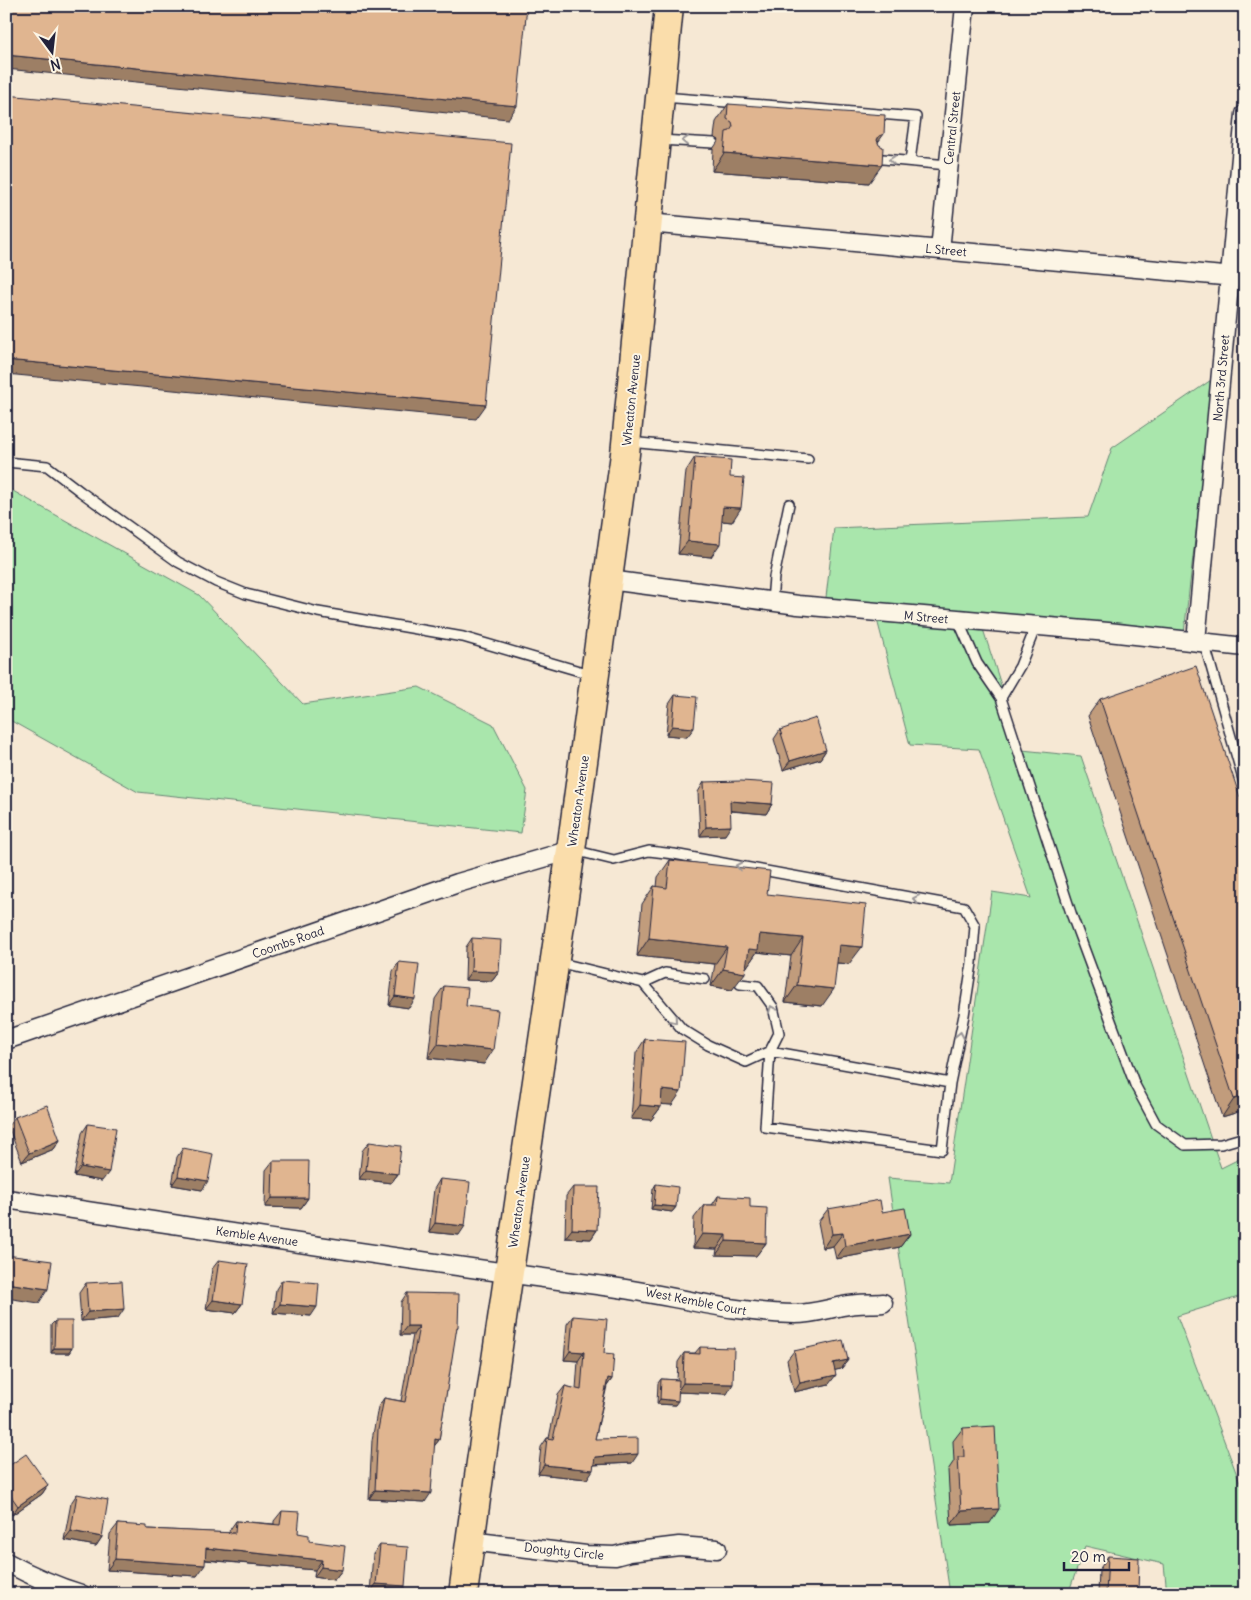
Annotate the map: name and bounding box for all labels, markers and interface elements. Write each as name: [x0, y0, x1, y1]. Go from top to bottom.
north arrow: [28, 28, 78, 78]
text: N: [48, 55, 62, 75]
street label: Central Street: [941, 90, 963, 166]
one-way arrow: [681, 136, 689, 147]
one-way arrow: [888, 154, 896, 165]
street label: L Street: [925, 241, 967, 259]
street label: North 3rd Street: [1210, 334, 1232, 422]
street label: Wheaton Avenue: [619, 353, 643, 447]
street label: M Street: [903, 608, 949, 626]
street label: Wheaton Avenue: [564, 754, 592, 848]
one-way arrow: [735, 861, 744, 872]
one-way arrow: [912, 894, 921, 904]
street label: Coombs Road: [250, 923, 326, 961]
one-way arrow: [768, 1005, 779, 1014]
one-way arrow: [669, 1014, 677, 1023]
one-way arrow: [954, 1031, 965, 1040]
street label: Wheaton Avenue: [505, 1155, 533, 1249]
street label: Kemble Avenue: [215, 1223, 299, 1249]
street label: West Kemble Court: [644, 1284, 748, 1318]
street label: Doughty Circle: [523, 1539, 605, 1563]
scale bar: [1064, 1540, 1128, 1572]
text: 20 m: [1071, 1547, 1106, 1566]

